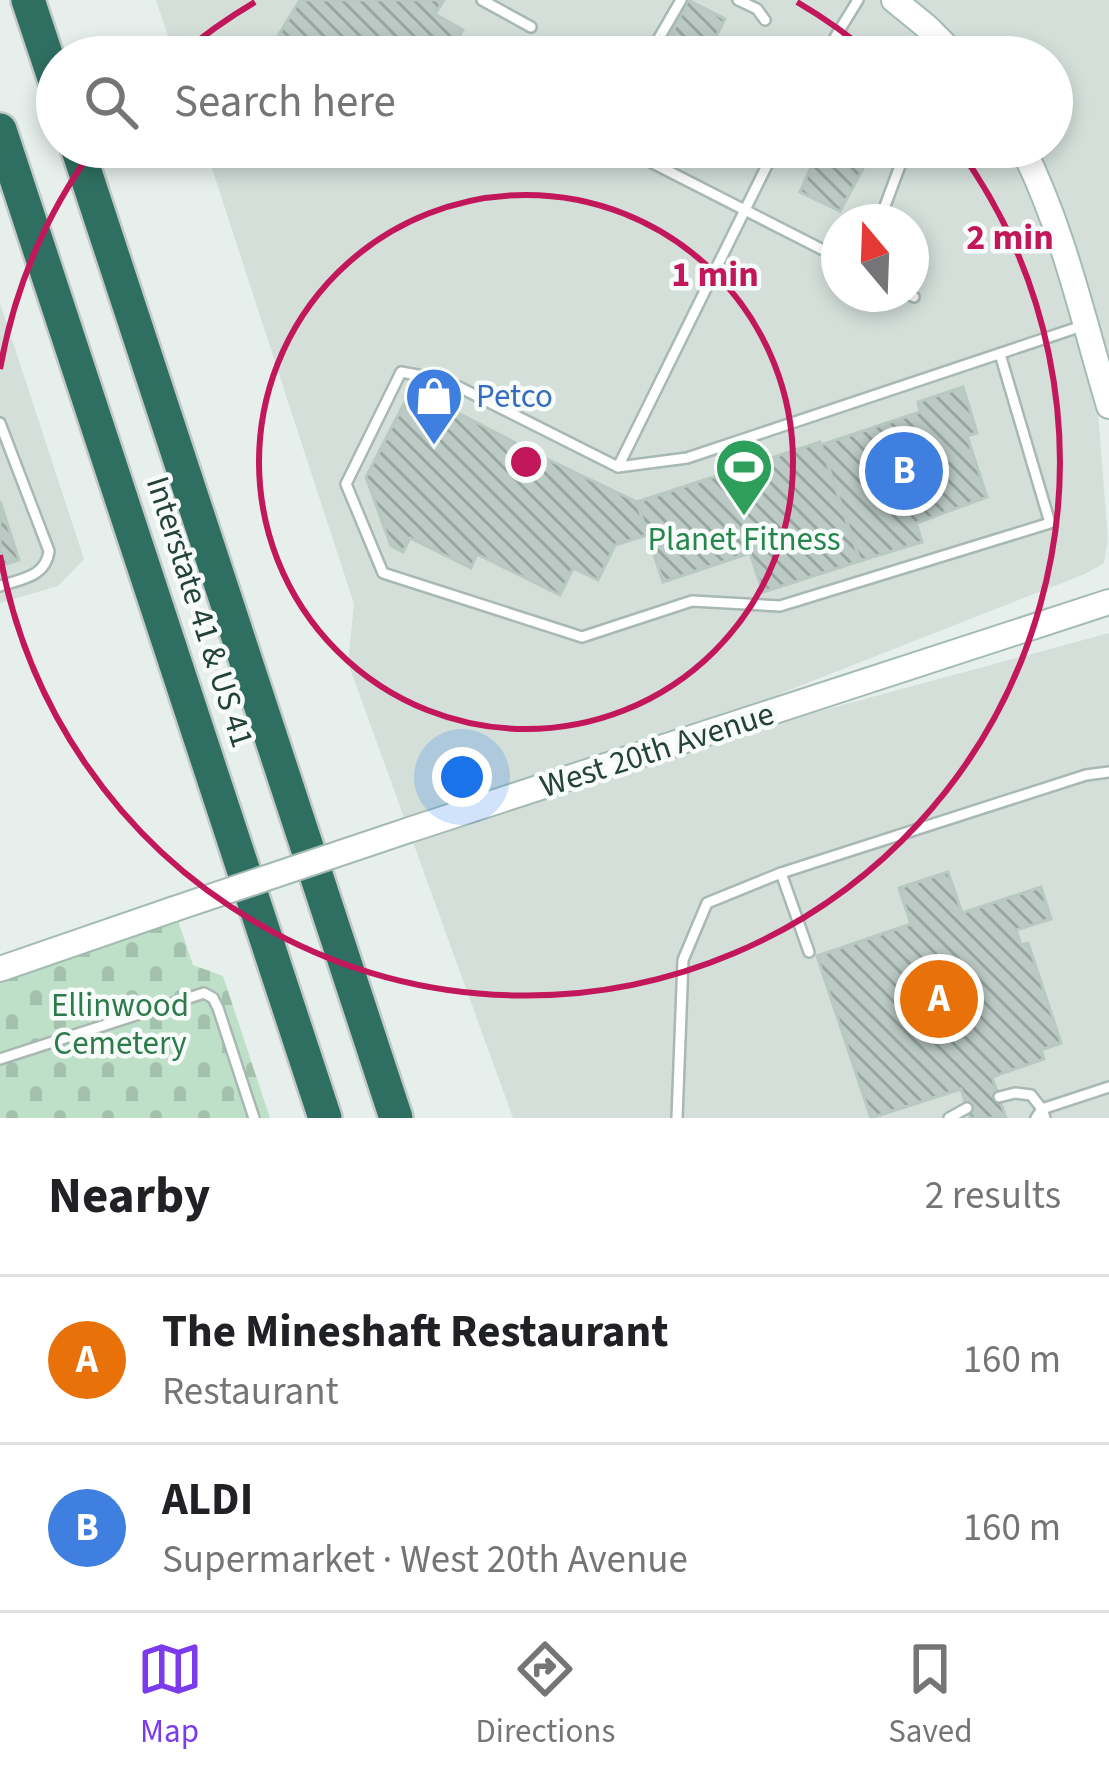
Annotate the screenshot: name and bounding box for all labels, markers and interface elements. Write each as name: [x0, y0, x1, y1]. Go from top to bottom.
search box: [36, 36, 1073, 168]
icon: search: [78, 69, 144, 135]
text: Search here: [174, 70, 396, 134]
north arrow: [821, 204, 929, 312]
text: 2 min: [966, 212, 1054, 263]
text: 1 min: [671, 249, 759, 300]
shop icon: Petco: [403, 365, 465, 447]
place label: Petco: [476, 373, 553, 420]
pin: B: [865, 426, 943, 516]
sports icon: Planet Fitness: [713, 436, 775, 518]
centre of rings: [505, 441, 547, 483]
street label: Interstate 41 & US 41: [134, 470, 266, 754]
place label: Planet Fitness: [647, 516, 841, 563]
street label: West 20th Avenue: [534, 690, 780, 810]
your location: [432, 747, 492, 807]
pin: A: [900, 954, 978, 1044]
park label: Ellinwood Cemetery: [51, 982, 189, 1067]
text: Nearby: [48, 1160, 210, 1232]
text: 2 results: [925, 1168, 1061, 1224]
text: The Mineshaft Restaurant: [162, 1300, 669, 1364]
text: A: [76, 1332, 98, 1388]
text: 160 m: [963, 1332, 1061, 1388]
text: Restaurant: [162, 1364, 339, 1420]
text: ALDI: [162, 1468, 253, 1532]
text: B: [75, 1500, 99, 1556]
text: 160 m: [963, 1500, 1061, 1556]
text: Supermarket · West 20th Avenue: [162, 1532, 688, 1588]
tab: Map: [137, 1636, 203, 1755]
tab: Directions: [476, 1636, 615, 1755]
tab: Saved: [888, 1636, 972, 1755]

